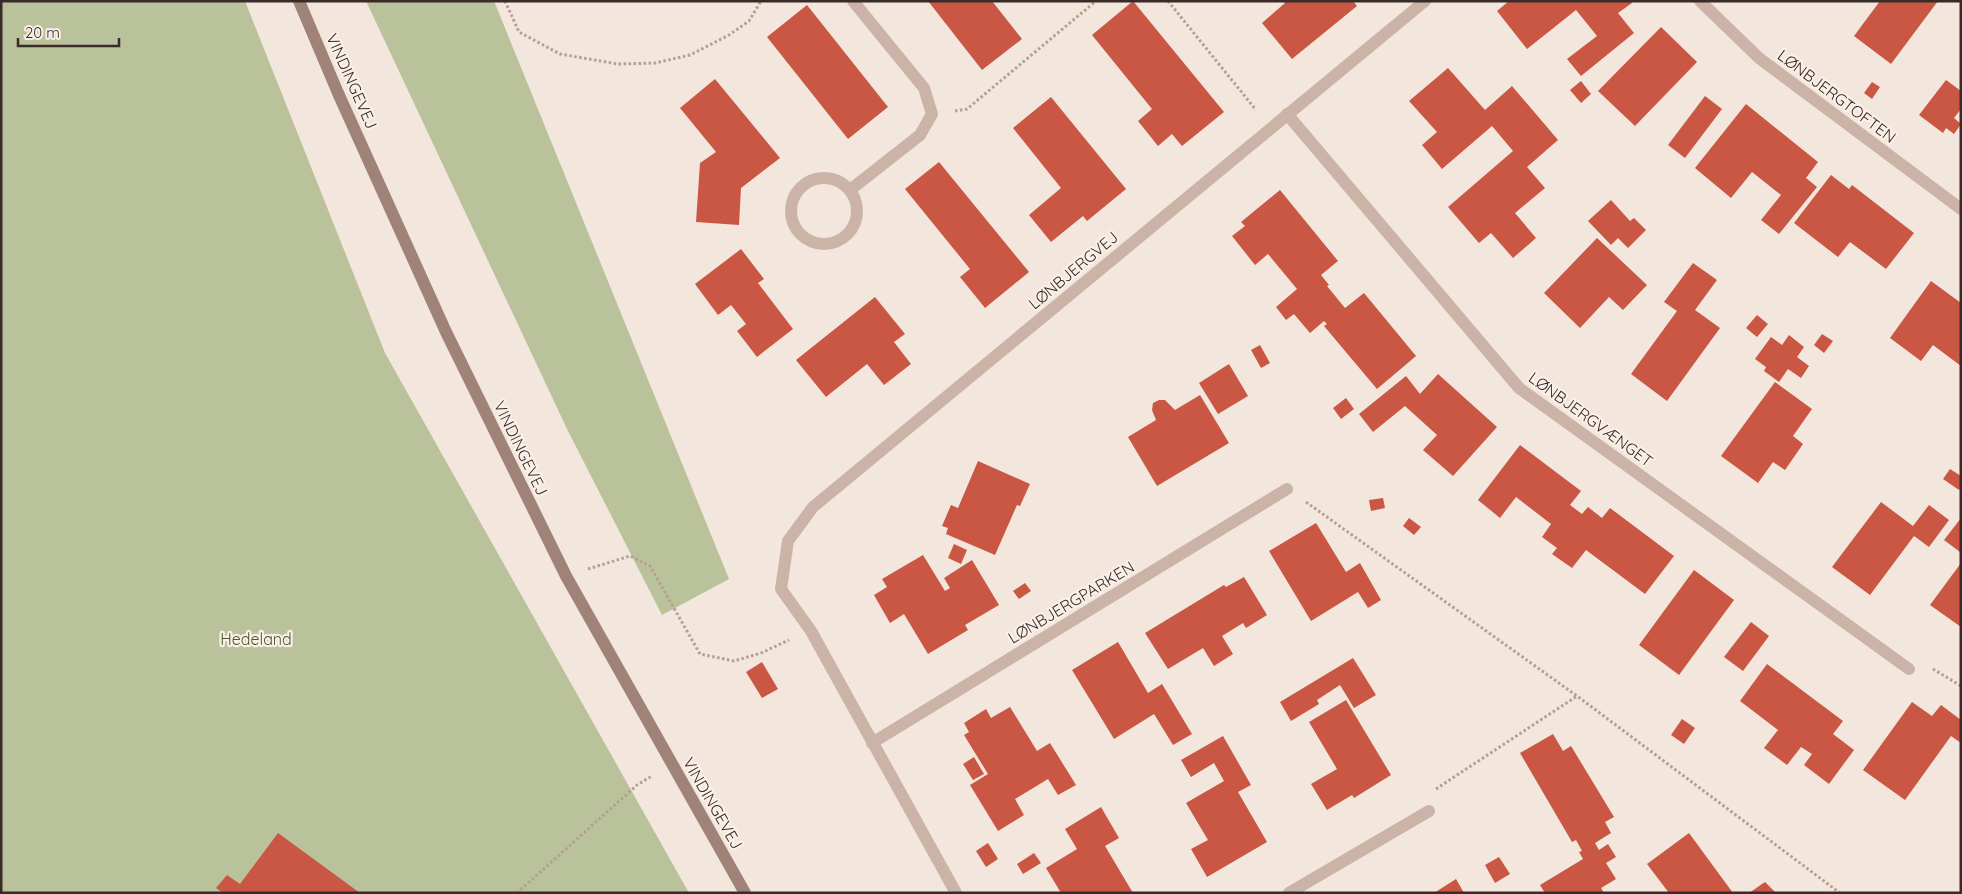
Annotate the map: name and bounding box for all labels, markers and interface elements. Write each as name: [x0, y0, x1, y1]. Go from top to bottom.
scale bar: [18, 15, 119, 47]
text: 20 m: [25, 23, 60, 42]
street label: VINDINGEVEJ: [322, 30, 382, 132]
street label: LØNBJERGTOFTEN: [1774, 45, 1900, 147]
street label: LØNBJERGVEJ: [1024, 227, 1122, 313]
street label: LØNBJERGVÆNGET: [1525, 367, 1657, 471]
street label: VINDINGEVEJ: [490, 398, 552, 498]
street label: LØNBJERGPARKEN: [1004, 556, 1138, 648]
park label: Hedeland: [220, 629, 292, 649]
street label: VINDINGEVEJ: [679, 754, 747, 852]

